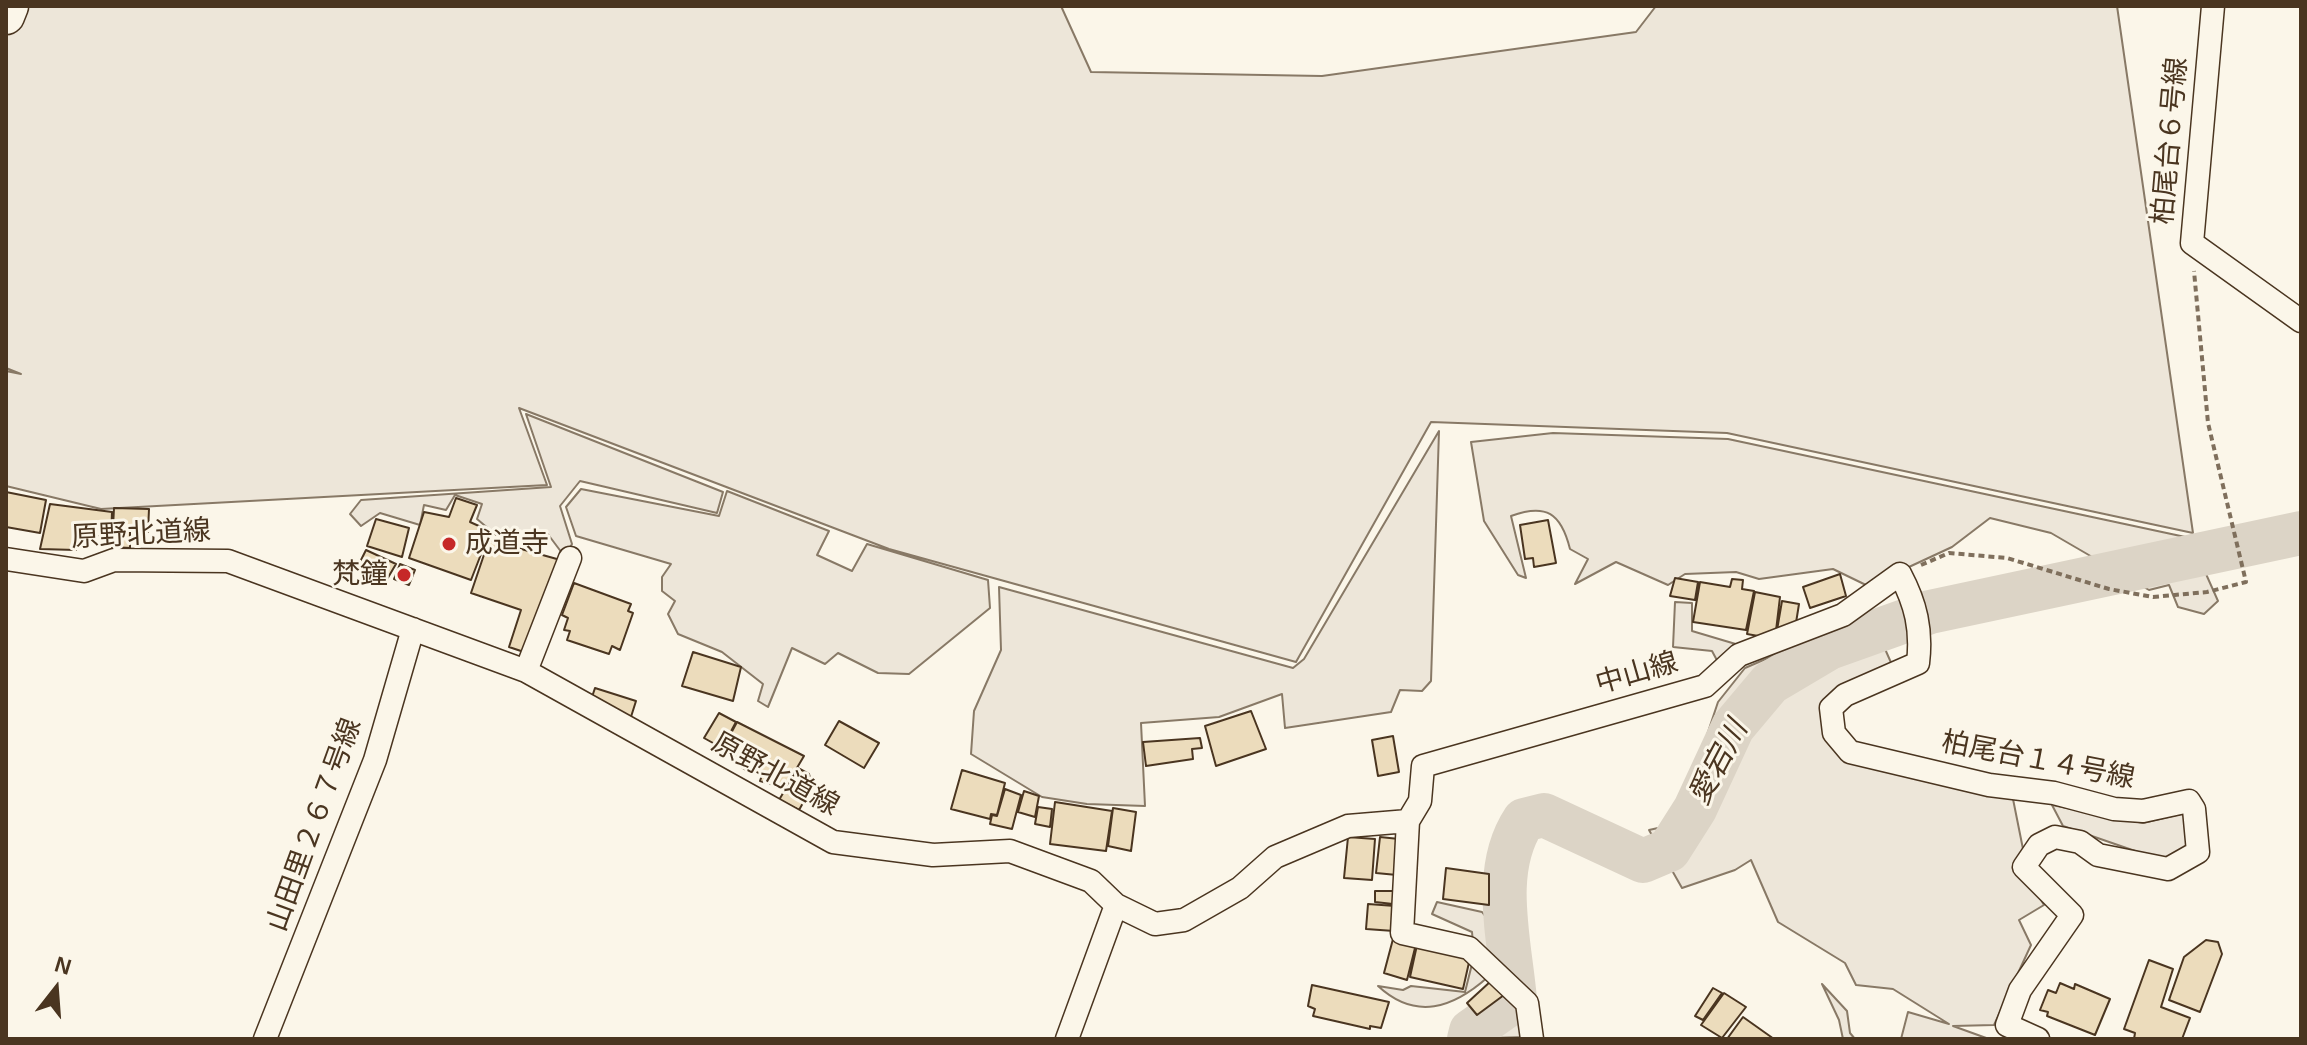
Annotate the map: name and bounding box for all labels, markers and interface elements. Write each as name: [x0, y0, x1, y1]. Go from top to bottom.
street label: 柏尾台６号線: [2147, 56, 2195, 226]
street label: 原野北道線: [70, 515, 212, 555]
place label: 成道寺: [465, 527, 549, 561]
marker: 成道寺: [440, 535, 458, 553]
place label: 梵鐘: [332, 558, 388, 592]
marker: 梵鐘: [395, 566, 413, 584]
street label: 中山線: [1592, 646, 1682, 702]
street label: 山田里２６７号線: [261, 714, 369, 936]
water label: 愛宕川: [1682, 715, 1756, 811]
street label: 原野北道線: [706, 726, 844, 824]
street label: 柏尾台１４号線: [1939, 726, 2137, 796]
north arrow: [16, 949, 96, 1029]
text: N: [52, 951, 74, 980]

